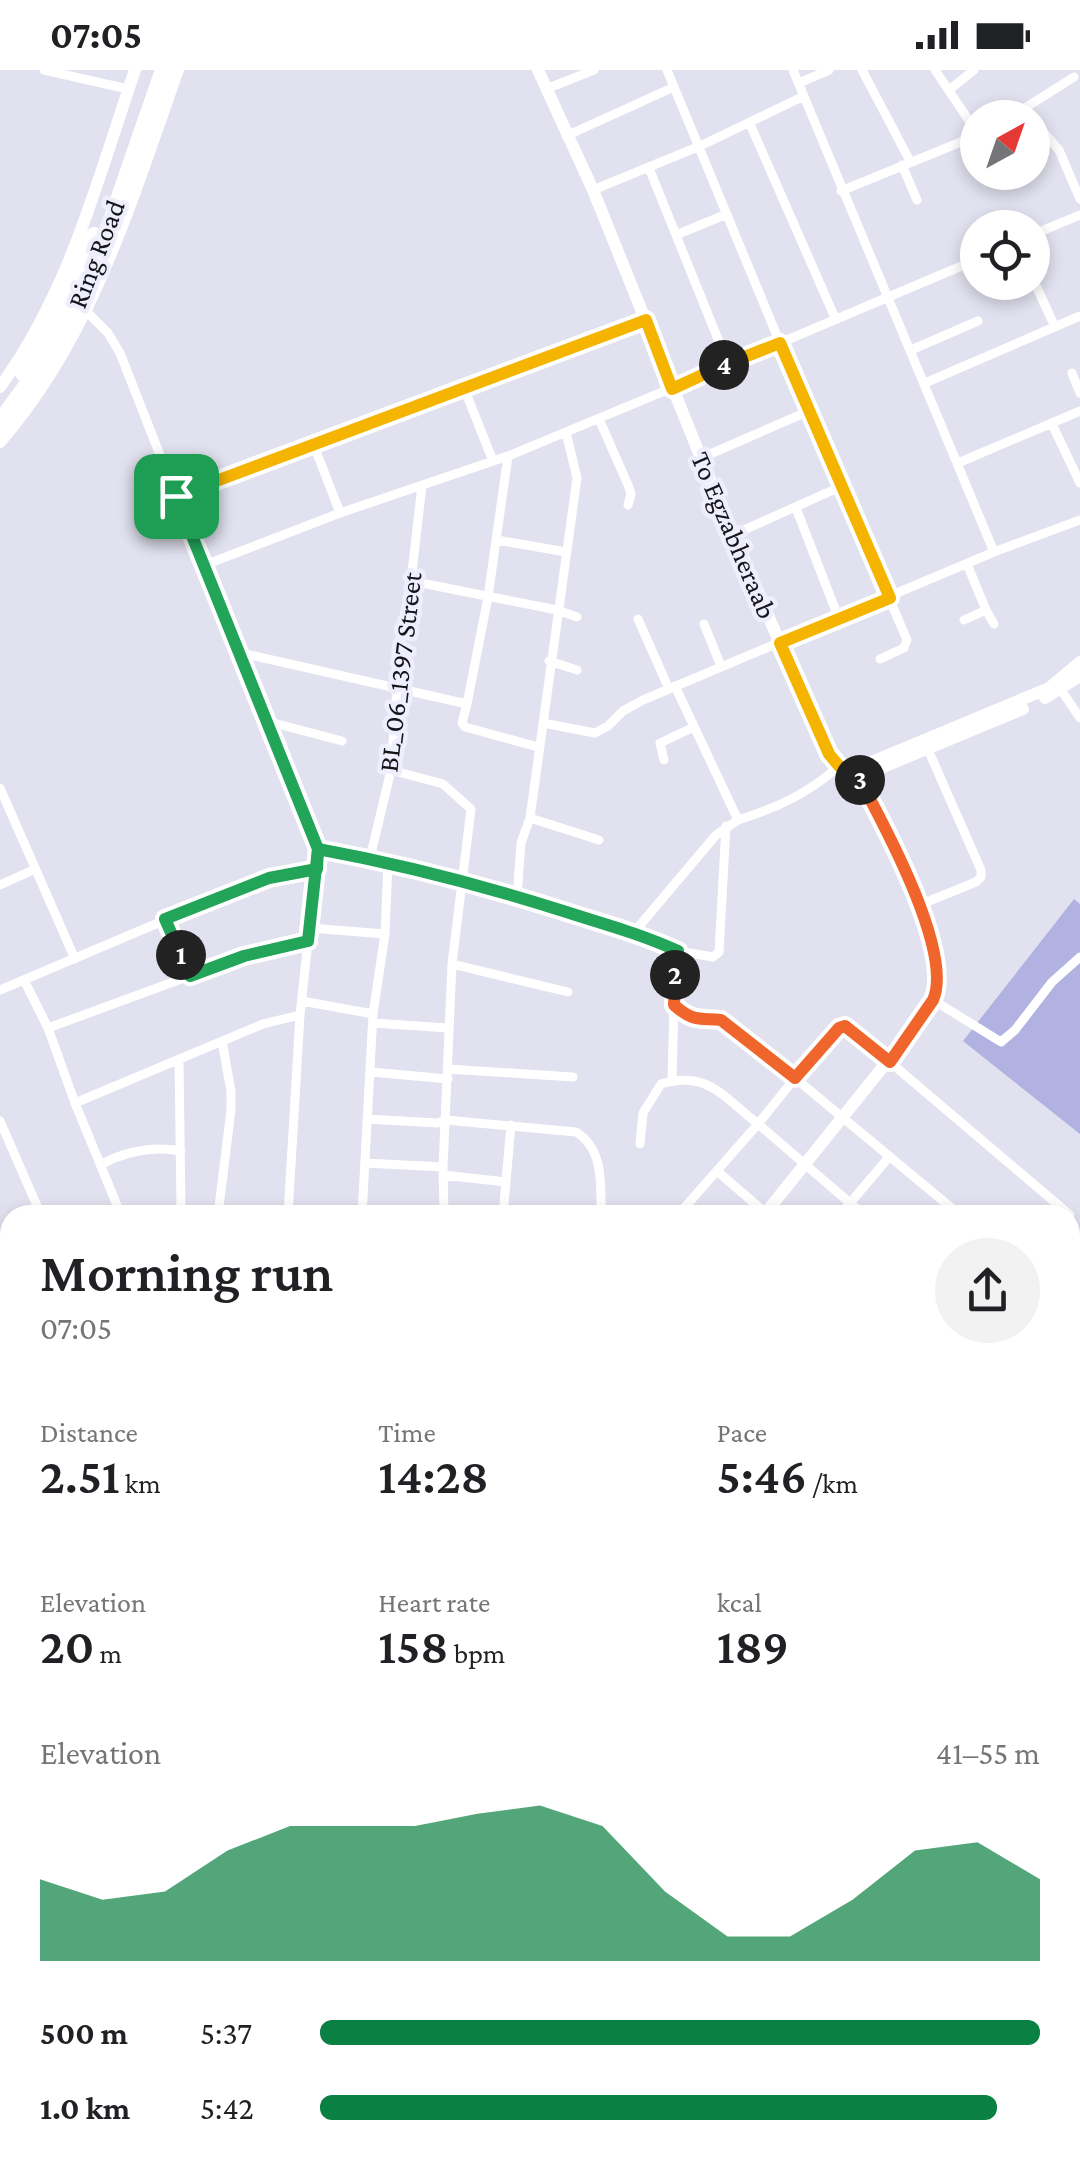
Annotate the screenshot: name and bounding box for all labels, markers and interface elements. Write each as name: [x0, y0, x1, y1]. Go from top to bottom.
text: 07:05: [50, 14, 142, 56]
north arrow: [960, 100, 1050, 190]
map controls: [960, 100, 1050, 300]
street label: Ring Road: [61, 195, 131, 312]
button: locate: [960, 210, 1050, 300]
pin: 4: [699, 340, 749, 390]
text: 4: [716, 349, 732, 380]
street label: To Egzabheraab: [685, 447, 783, 623]
pin: [134, 454, 219, 539]
icon: arrive: [149, 469, 204, 524]
street label: BL_06_1397 Street: [372, 570, 428, 774]
pin: 3: [835, 755, 885, 805]
text: 3: [853, 764, 867, 795]
pin: 1: [156, 930, 206, 980]
text: 1: [176, 939, 186, 970]
pin: 2: [650, 950, 700, 1000]
text: 2: [668, 959, 682, 990]
button: share: [935, 1238, 1040, 1343]
text: Morning run: [40, 1242, 333, 1303]
text: 07:05: [40, 1310, 112, 1346]
text: Distance: [40, 1417, 138, 1448]
text: Time: [378, 1417, 436, 1448]
text: Pace: [717, 1417, 767, 1448]
text: 2.51: [40, 1448, 120, 1504]
text: 14:28: [378, 1448, 489, 1504]
text: 5:46: [717, 1448, 807, 1504]
text: km: [120, 1468, 161, 1499]
text: /km: [807, 1468, 858, 1499]
text: Elevation: [40, 1587, 146, 1618]
text: Heart rate: [378, 1587, 490, 1618]
text: kcal: [717, 1587, 762, 1618]
text: 20: [40, 1618, 94, 1674]
text: 158: [378, 1618, 449, 1674]
text: 189: [717, 1618, 789, 1674]
text: m: [94, 1638, 122, 1669]
text: bpm: [449, 1638, 505, 1669]
text: Elevation: [40, 1735, 161, 1771]
text: 41–55 m: [936, 1735, 1040, 1771]
text: 500 m: [40, 2015, 128, 2051]
text: 5:37: [200, 2015, 252, 2051]
text: 1.0 km: [40, 2090, 130, 2126]
text: 5:42: [200, 2090, 254, 2126]

